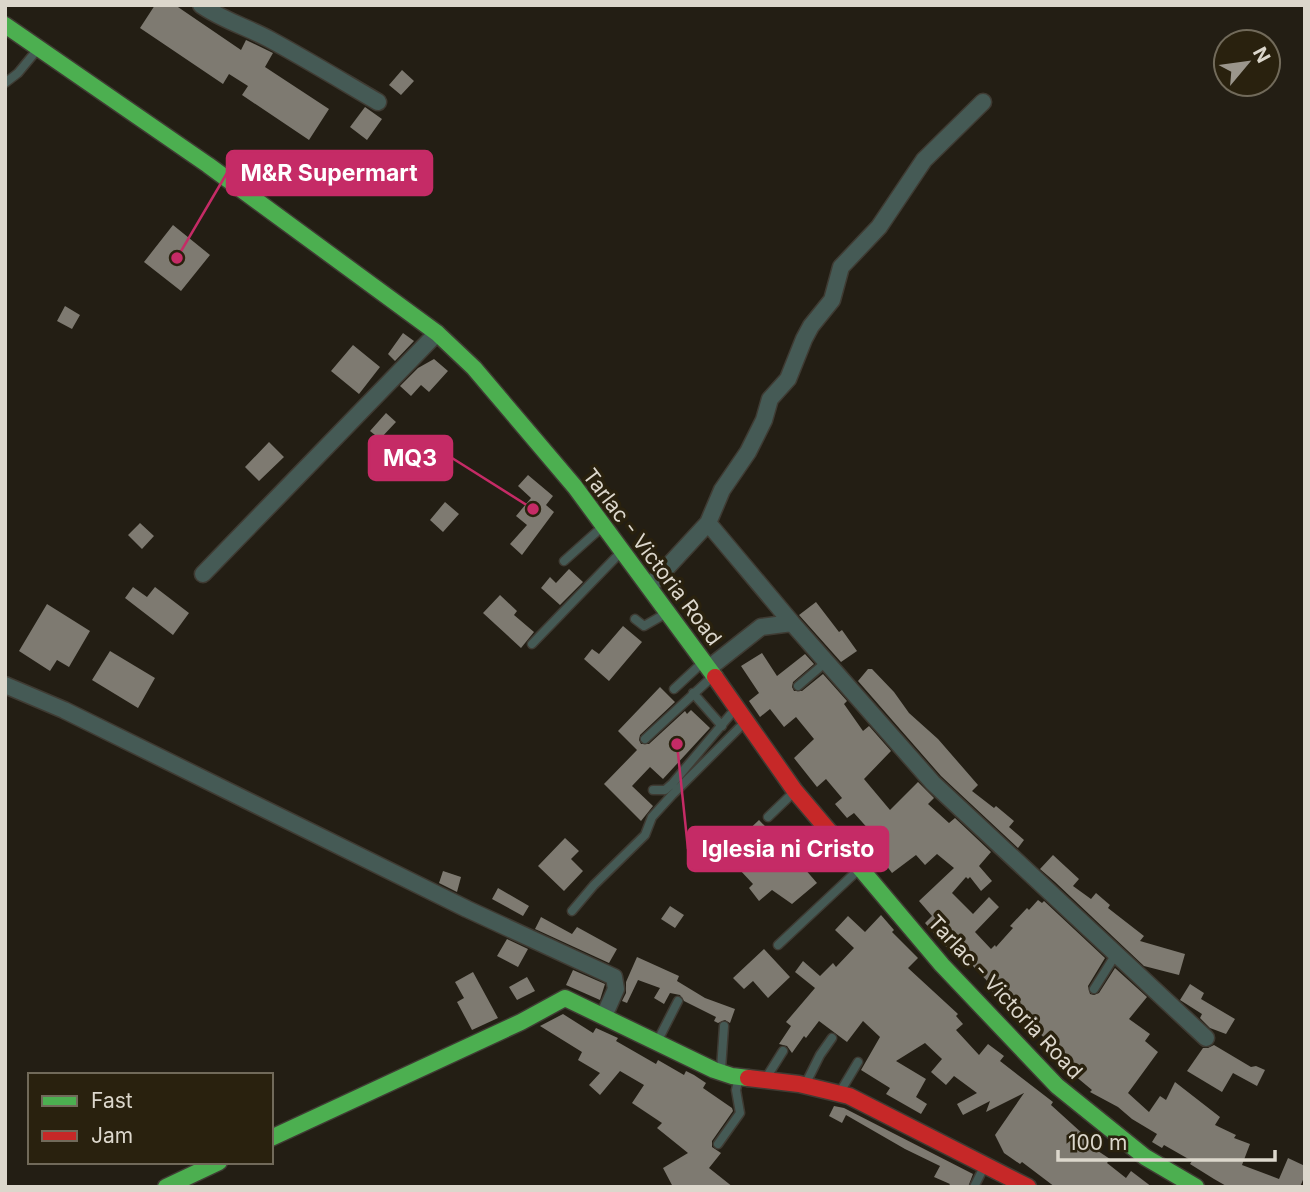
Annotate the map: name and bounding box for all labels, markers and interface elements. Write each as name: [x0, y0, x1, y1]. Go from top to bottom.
north arrow: [1212, 28, 1282, 98]
text: N: [1248, 43, 1275, 67]
callout: M&R Supermart: [227, 151, 432, 195]
text: M&R Supermart: [240, 159, 418, 187]
callout: MQ3: [369, 436, 452, 480]
text: MQ3: [383, 444, 437, 472]
street label: Tarlac - Victoria Road: [578, 463, 727, 650]
callout: Iglesia ni Cristo: [688, 827, 888, 871]
text: Iglesia ni Cristo: [702, 835, 874, 863]
street label: Tarlac - Victoria Road: [923, 910, 1088, 1084]
legend: [28, 1073, 273, 1164]
text: Fast: [91, 1088, 133, 1113]
scale bar: [1058, 1118, 1275, 1162]
text: Jam: [91, 1123, 133, 1148]
text: 100 m: [1068, 1130, 1127, 1155]

